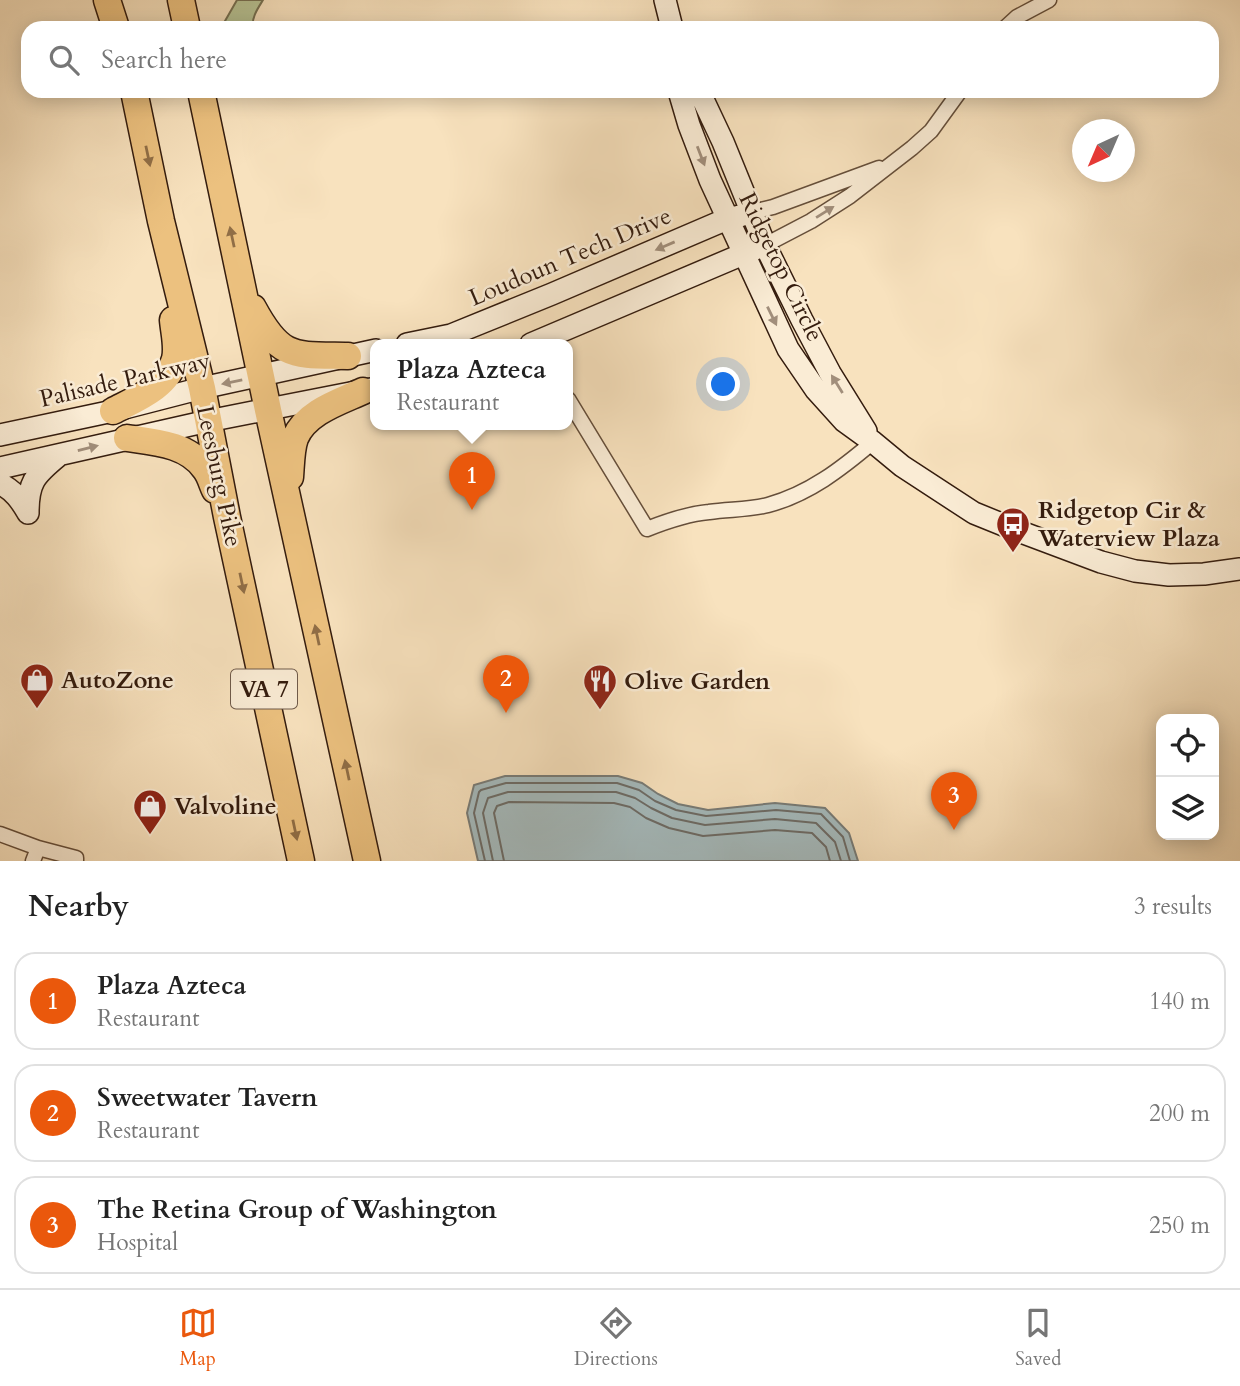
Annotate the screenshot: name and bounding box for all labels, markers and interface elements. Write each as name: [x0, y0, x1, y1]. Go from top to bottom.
search box: [21, 21, 1219, 98]
icon: search: [45, 41, 83, 79]
text: Search here: [101, 42, 227, 77]
north arrow: [1072, 119, 1135, 182]
one-way arrow: [142, 145, 153, 167]
one-way arrow: [695, 145, 706, 166]
street label: Ridgetop Circle: [731, 187, 831, 347]
street label: Loudoun Tech Drive: [464, 199, 676, 315]
one-way arrow: [815, 205, 834, 218]
one-way arrow: [226, 226, 237, 248]
one-way arrow: [654, 241, 675, 252]
one-way arrow: [766, 306, 778, 326]
popup: [370, 339, 573, 430]
street label: Palisade Parkway: [36, 344, 214, 416]
text: Plaza Azteca: [397, 352, 546, 387]
your location: [706, 367, 740, 401]
one-way arrow: [831, 374, 844, 393]
one-way arrow: [221, 376, 243, 387]
text: Restaurant: [397, 387, 499, 418]
street label: Leesburg Pike: [188, 402, 250, 550]
one-way arrow: [77, 442, 99, 453]
pin: 1: [449, 452, 495, 510]
place label: Ridgetop Cir & Waterview Plaza: [1037, 494, 1220, 555]
bus stop icon: Ridgetop Cir & Waterview Plaza: [994, 505, 1032, 554]
one-way arrow: [236, 572, 247, 594]
one-way arrow: [311, 624, 322, 646]
pin: 2: [483, 655, 529, 713]
shop icon: AutoZone: [18, 661, 56, 710]
restaurant icon: Olive Garden: [581, 662, 619, 711]
place label: AutoZone: [61, 664, 174, 697]
place label: Olive Garden: [624, 665, 771, 698]
road number: VA 7: [231, 670, 297, 708]
map controls: [1156, 714, 1219, 840]
button: locate: [1156, 714, 1219, 777]
one-way arrow: [341, 759, 352, 781]
pin: 3: [931, 772, 977, 830]
button: layers: [1156, 777, 1219, 840]
shop icon: Valvoline: [131, 787, 169, 836]
place label: Valvoline: [174, 790, 277, 823]
one-way arrow: [289, 819, 300, 841]
text: Nearby: [28, 886, 129, 927]
text: 3 results: [1134, 891, 1212, 922]
text: Plaza Azteca: [97, 968, 246, 1003]
text: 1: [47, 986, 59, 1017]
text: 140 m: [1149, 986, 1210, 1017]
text: Restaurant: [97, 1003, 200, 1034]
text: Sweetwater Tavern: [97, 1080, 318, 1115]
text: 2: [47, 1098, 59, 1129]
text: 200 m: [1149, 1098, 1210, 1129]
text: Restaurant: [97, 1115, 200, 1146]
text: The Retina Group of Washington: [97, 1192, 497, 1227]
text: 3: [47, 1210, 59, 1241]
text: 250 m: [1149, 1210, 1210, 1241]
text: Hospital: [97, 1227, 178, 1258]
tab: Map: [179, 1304, 217, 1372]
tab: Directions: [574, 1304, 658, 1372]
tab: Saved: [1015, 1304, 1061, 1372]

